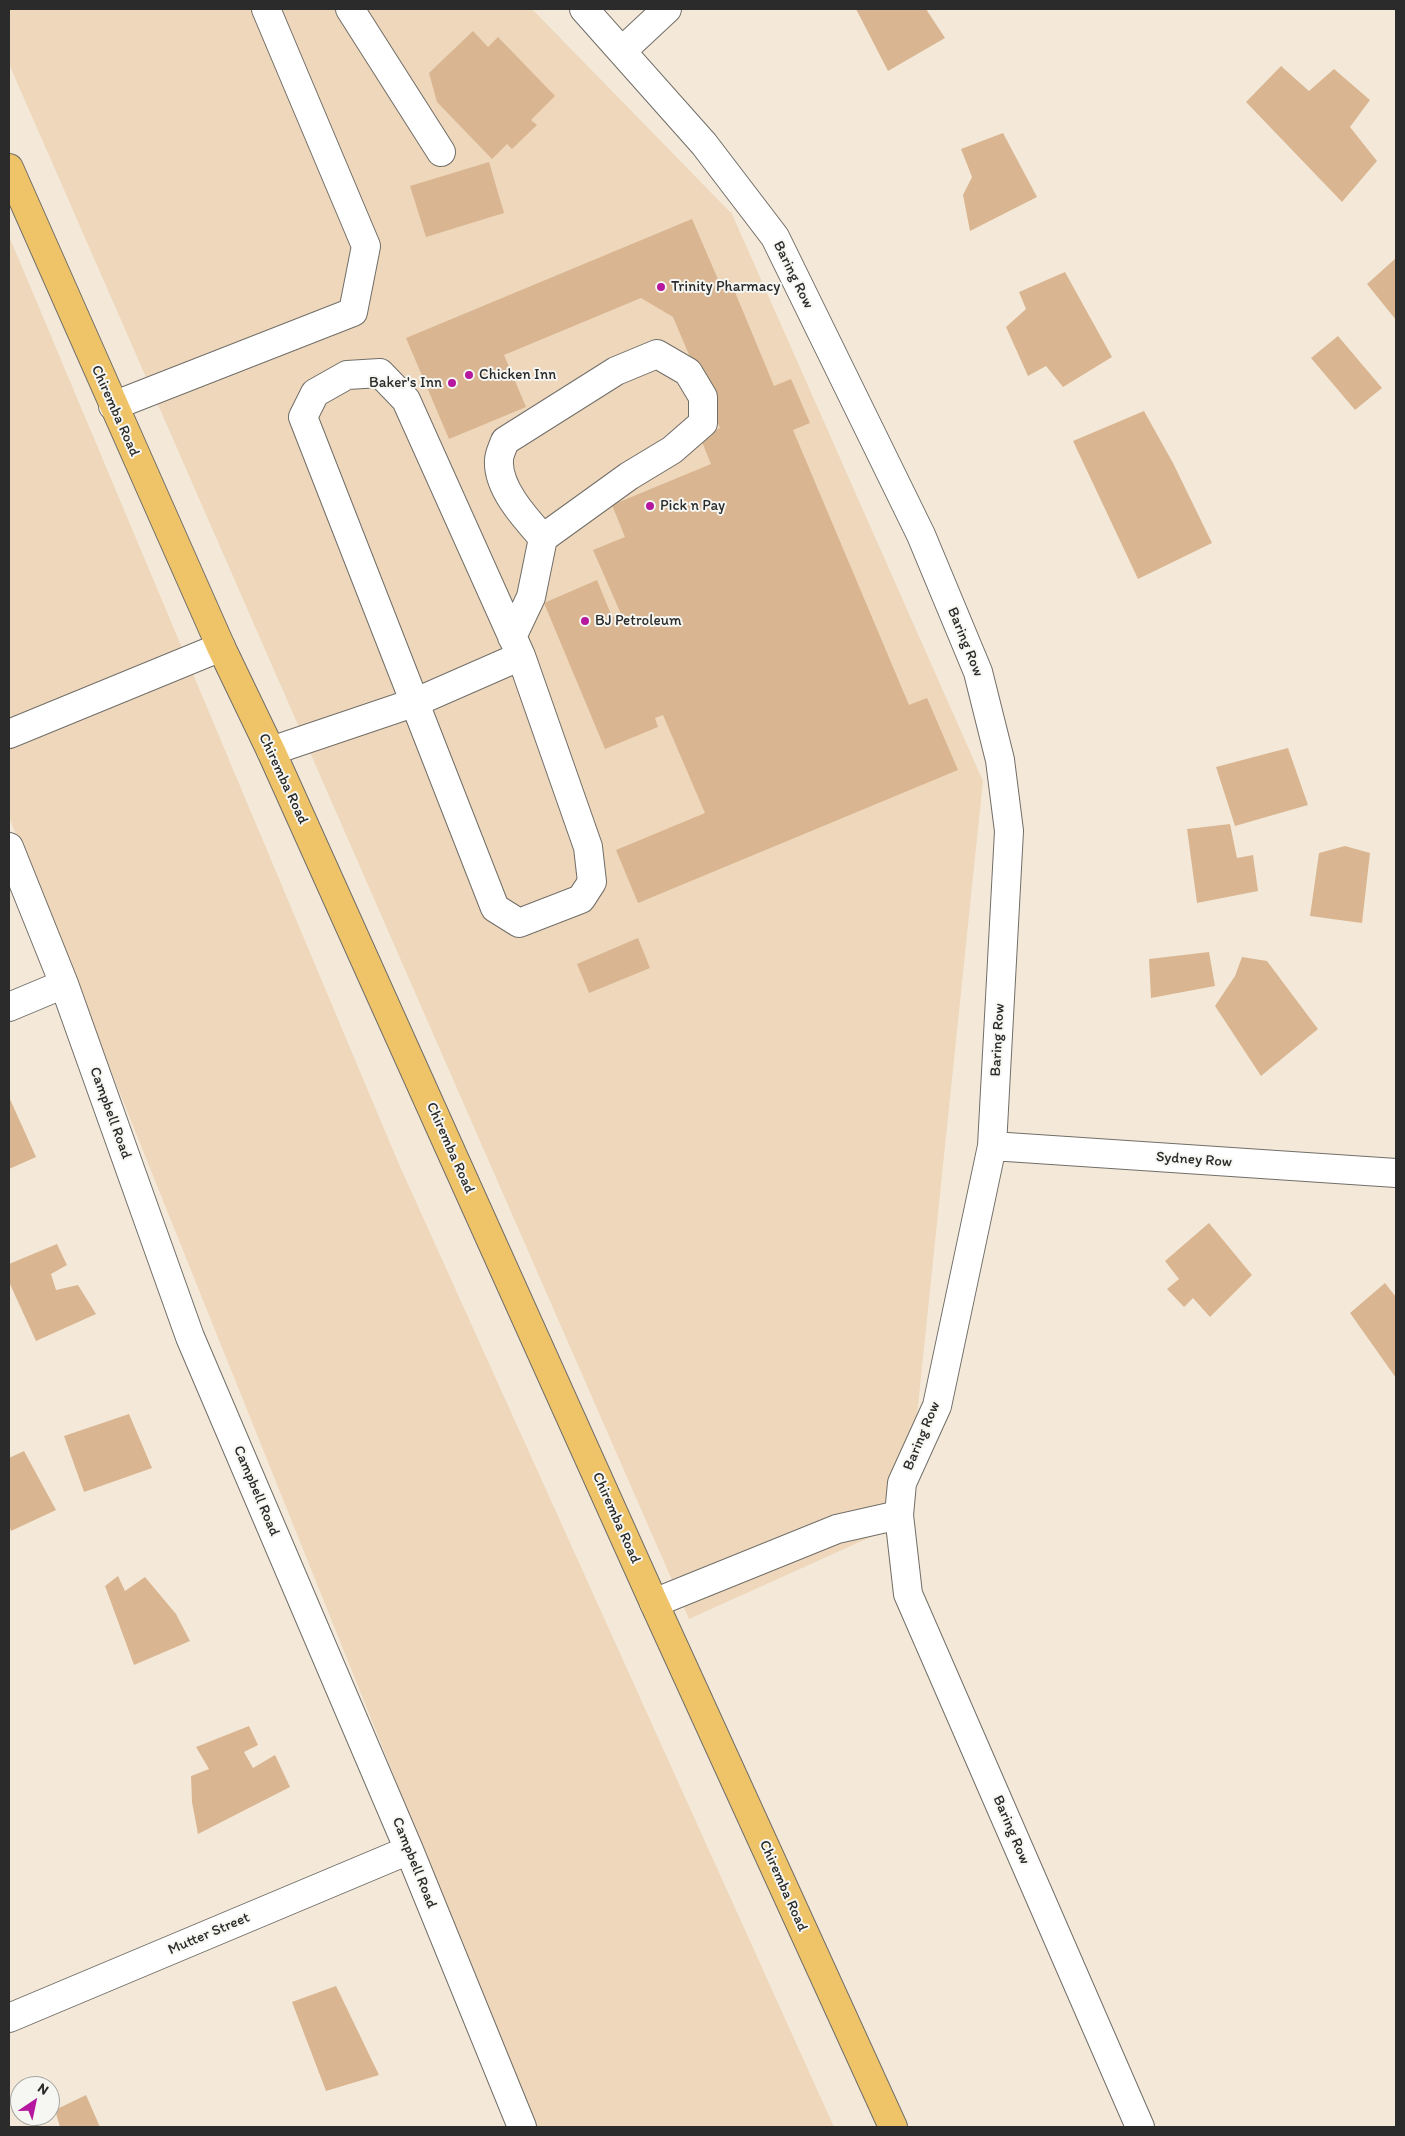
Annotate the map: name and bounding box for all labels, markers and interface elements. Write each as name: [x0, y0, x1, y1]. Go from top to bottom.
street label: Baring Row: [769, 238, 817, 312]
place label: Trinity Pharmacy: [671, 278, 780, 296]
marker: Trinity Pharmacy: [655, 281, 667, 293]
street label: Chiremba Road: [87, 362, 143, 460]
place label: Chicken Inn: [479, 366, 556, 384]
marker: Chicken Inn: [463, 369, 475, 381]
place label: Baker's Inn: [369, 374, 442, 392]
marker: Baker's Inn: [446, 377, 458, 389]
place label: Pick n Pay: [660, 497, 725, 515]
marker: Pick n Pay: [644, 500, 656, 512]
street label: Baring Row: [943, 605, 987, 679]
place label: BJ Petroleum: [595, 612, 682, 630]
marker: BJ Petroleum: [579, 615, 591, 627]
street label: Chiremba Road: [254, 731, 312, 827]
street label: Baring Row: [987, 1003, 1009, 1077]
street label: Campbell Road: [85, 1065, 135, 1161]
street label: Chiremba Road: [422, 1099, 478, 1197]
street label: Sydney Row: [1155, 1148, 1233, 1172]
street label: Baring Row: [899, 1399, 945, 1473]
street label: Campbell Road: [229, 1443, 283, 1539]
street label: Chiremba Road: [588, 1469, 644, 1567]
street label: Baring Row: [988, 1793, 1034, 1867]
street label: Campbell Road: [388, 1815, 440, 1911]
street label: Chiremba Road: [755, 1837, 811, 1935]
street label: Mutter Street: [166, 1909, 252, 1959]
north arrow: [10, 2076, 60, 2126]
text: N: [34, 2079, 52, 2099]

